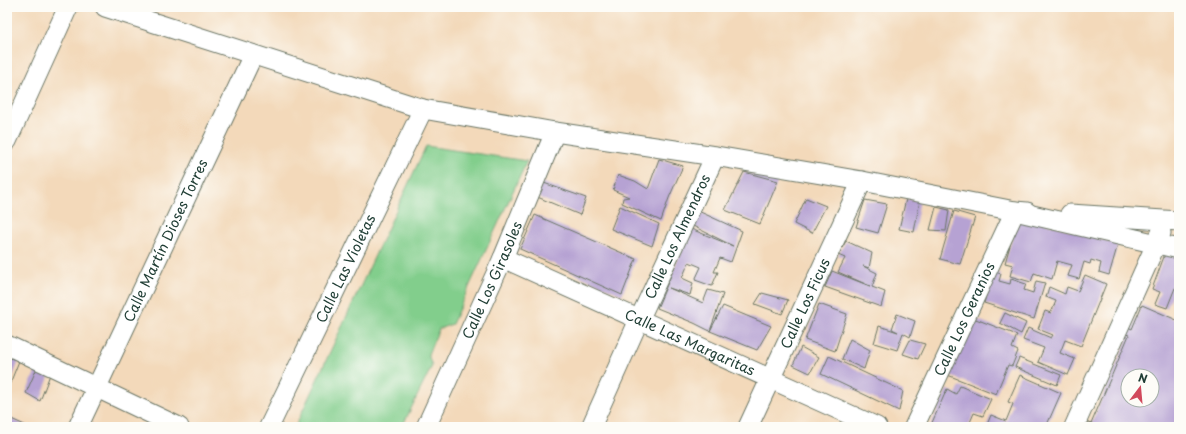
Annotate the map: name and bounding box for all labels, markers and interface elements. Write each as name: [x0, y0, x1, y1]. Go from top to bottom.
street label: Calle Martín Dioses Torres: [118, 155, 213, 325]
street label: Calle Los Almendros: [639, 171, 715, 302]
street label: Calle Las Violetas: [310, 211, 380, 326]
street label: Calle Los Girasoles: [456, 218, 527, 342]
street label: Calle Los Ficus: [775, 255, 835, 352]
street label: Calle Los Geranios: [928, 259, 1000, 379]
street label: Calle Las Margaritas: [621, 303, 759, 381]
north arrow: [1120, 368, 1160, 408]
text: N: [1136, 369, 1150, 387]

